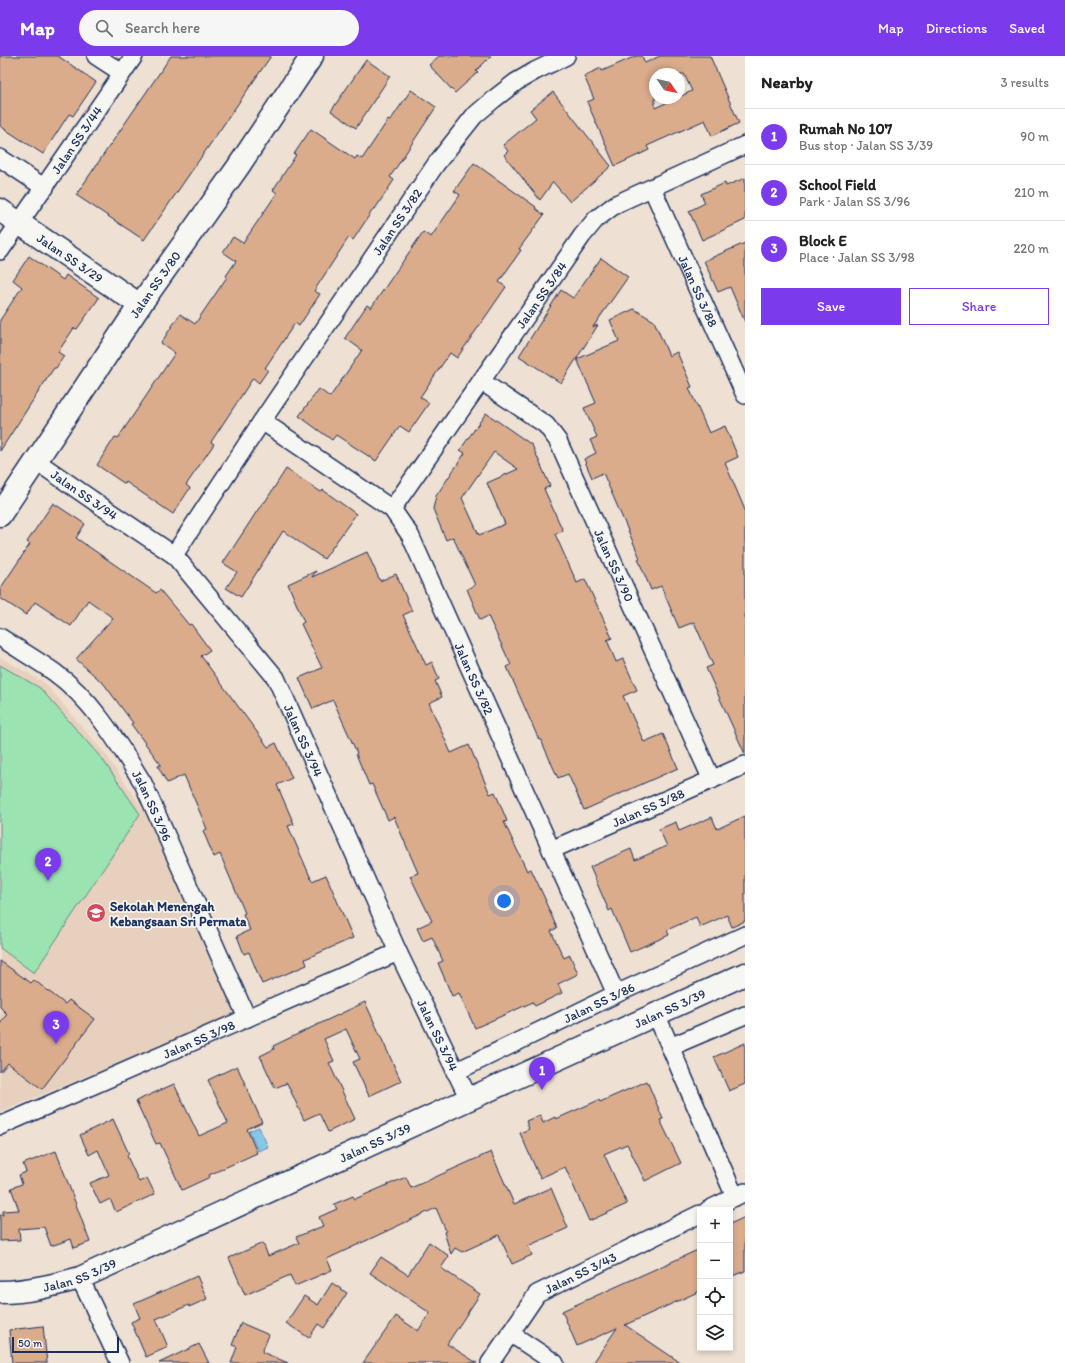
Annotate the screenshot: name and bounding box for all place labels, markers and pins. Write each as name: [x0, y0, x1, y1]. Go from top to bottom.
pin: 2: [35, 848, 61, 881]
place label: Sekolah Menengah Kebangsaan Sri Permata: [110, 899, 247, 930]
school or university icon: Sekolah Menengah Kebangsaan Sri Permata: [85, 902, 107, 924]
pin: 3: [43, 1011, 69, 1044]
pin: 1: [529, 1057, 555, 1090]

